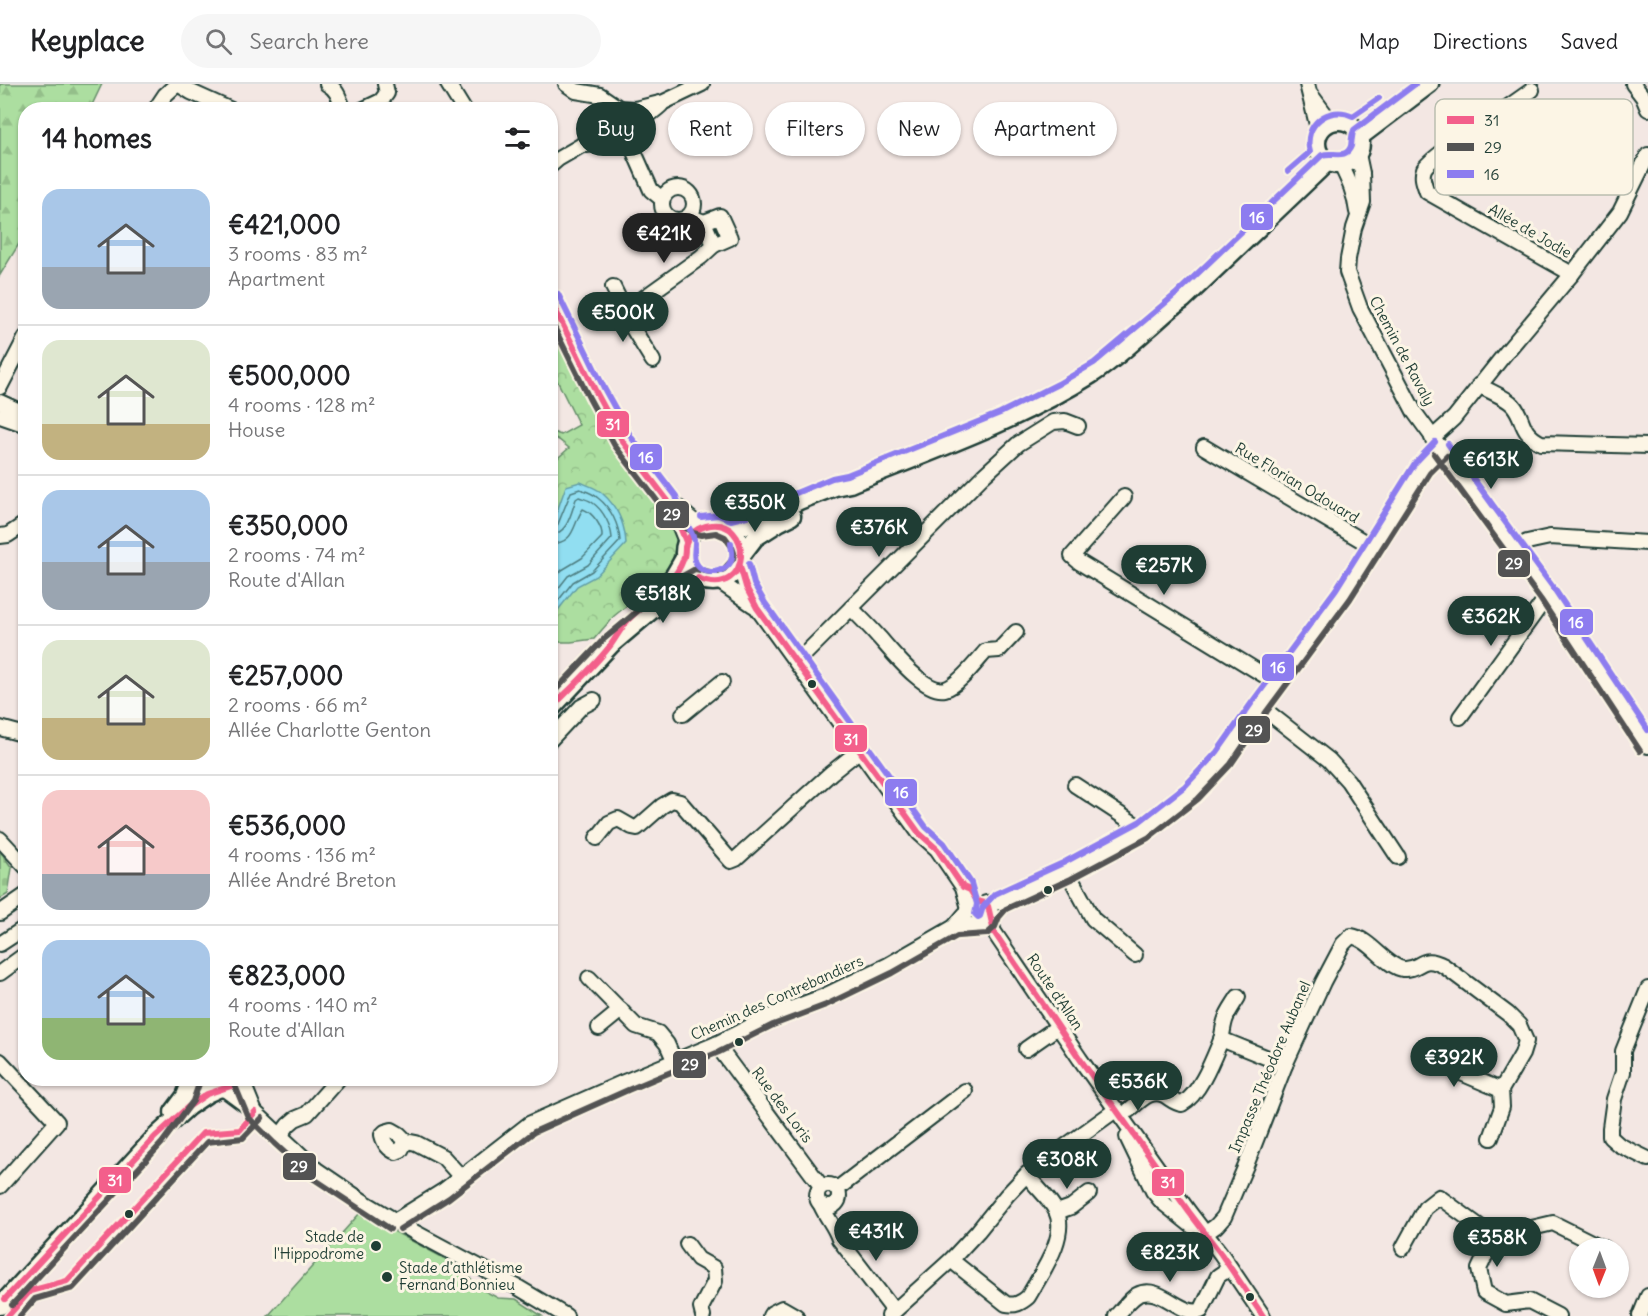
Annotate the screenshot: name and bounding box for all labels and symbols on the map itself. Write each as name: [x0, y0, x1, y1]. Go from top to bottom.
legend: [1435, 99, 1633, 195]
text: 31: [1484, 110, 1499, 130]
text: 29: [1484, 137, 1502, 157]
text: 16: [1484, 164, 1500, 184]
street label: Allée de Jodie: [1485, 199, 1575, 262]
line badge: 16: [1240, 203, 1274, 231]
text: 16: [1249, 207, 1265, 227]
pin: €421K: [622, 213, 706, 264]
pin: €500K: [581, 292, 665, 343]
street label: Chemin de Ravaly: [1366, 293, 1439, 409]
line badge: 31: [596, 410, 630, 438]
text: 31: [605, 414, 621, 434]
street label: Rue Florian Odouard: [1232, 438, 1363, 527]
pin: €613K: [1449, 439, 1533, 490]
line badge: 16: [629, 443, 663, 471]
text: 16: [638, 447, 654, 467]
pin: €350K: [713, 482, 797, 533]
line badge: 29: [655, 500, 690, 529]
text: 29: [663, 504, 681, 524]
pin: €376K: [837, 507, 921, 558]
pin: €257K: [1122, 545, 1206, 596]
line badge: 29: [1497, 549, 1531, 578]
text: 29: [1505, 553, 1523, 573]
pin: €518K: [621, 573, 705, 624]
pin: €362K: [1449, 596, 1533, 647]
line badge: 16: [1559, 608, 1594, 636]
text: 16: [1568, 612, 1584, 632]
line badge: 16: [1261, 653, 1295, 682]
text: 16: [1270, 657, 1286, 677]
unlabelled marker: [806, 678, 818, 690]
line badge: 29: [1237, 715, 1271, 744]
text: 29: [1245, 720, 1263, 740]
line badge: 31: [834, 724, 868, 753]
text: 31: [843, 729, 859, 749]
line badge: 16: [884, 778, 918, 807]
text: 16: [893, 782, 909, 802]
unlabelled marker: [1042, 884, 1054, 896]
street label: Route d'Allan: [1023, 950, 1088, 1034]
street label: Chemin des Contrebandiers: [688, 951, 866, 1044]
street label: Impasse Théodore Aubanel: [1225, 978, 1314, 1156]
unlabelled marker: [733, 1036, 745, 1048]
pin: €392K: [1412, 1037, 1496, 1088]
line badge: 29: [672, 1050, 707, 1079]
text: 29: [681, 1054, 699, 1074]
pin: €536K: [1096, 1061, 1180, 1112]
street label: Rue des Loris: [748, 1063, 817, 1146]
pin: €308K: [1025, 1139, 1109, 1190]
line badge: 29: [282, 1152, 317, 1181]
text: 29: [290, 1156, 308, 1176]
line badge: 31: [98, 1166, 132, 1194]
line badge: 31: [1151, 1168, 1185, 1197]
text: 31: [107, 1170, 123, 1190]
text: 31: [1160, 1172, 1176, 1192]
unlabelled marker: [123, 1208, 135, 1220]
pin: €431K: [834, 1211, 918, 1262]
pin: €358K: [1455, 1217, 1539, 1268]
place label: Stade de l'Hippodrome: [274, 1227, 364, 1263]
pin: €823K: [1128, 1232, 1212, 1283]
north arrow: [1569, 1238, 1629, 1298]
marker: Stade de l'Hippodrome: [369, 1239, 383, 1253]
place label: Stade d'athlétisme Fernand Bonnieu: [399, 1258, 523, 1294]
marker: Stade d'athlétisme Fernand Bonnieu: [380, 1270, 394, 1284]
unlabelled marker: [1244, 1291, 1256, 1303]

